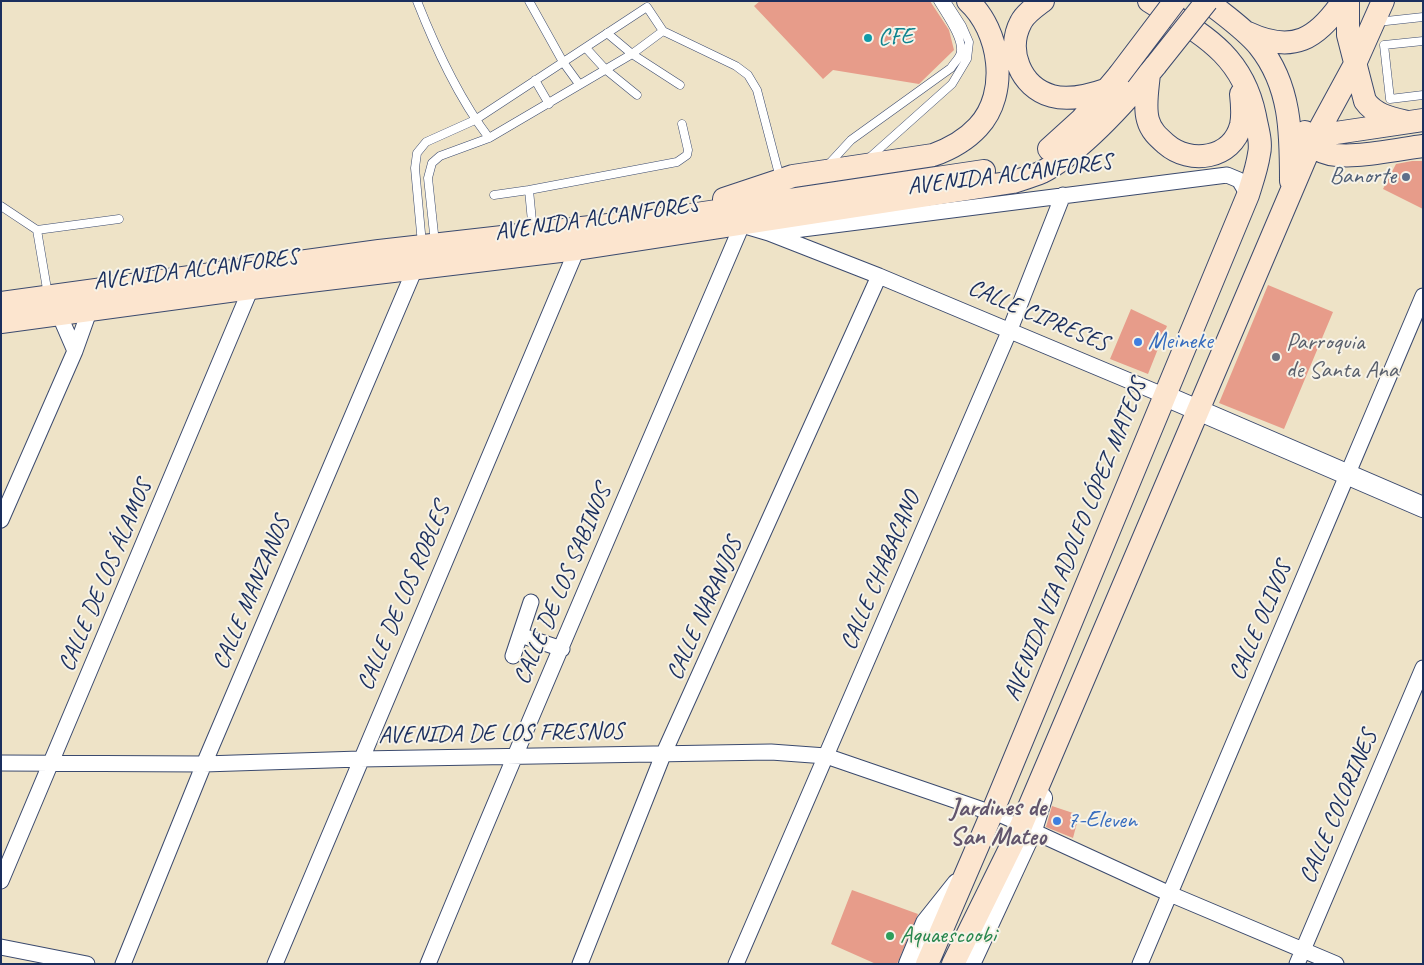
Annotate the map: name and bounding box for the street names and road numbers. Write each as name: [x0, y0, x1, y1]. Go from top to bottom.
street label: AVENIDA ALCANFORES: [906, 148, 1114, 202]
street label: AVENIDA ALCANFORES: [493, 190, 701, 248]
street label: AVENIDA ALCANFORES: [92, 243, 300, 297]
street label: CALLE CIPRESES: [963, 274, 1113, 358]
street label: AVENIDA VIA ADOLFO LÓPEZ MATEOS: [998, 375, 1154, 705]
street label: CALLE DE LOS ÁLAMOS: [53, 476, 159, 676]
street label: CALLE DE LOS SABINOS: [508, 481, 618, 689]
street label: CALLE CHABACANO: [835, 488, 927, 654]
street label: CALLE DE LOS ROBLES: [352, 499, 456, 695]
street label: CALLE MANZANOS: [207, 512, 297, 674]
street label: CALLE NARANJOS: [661, 533, 749, 685]
street label: CALLE OLIVOS: [1223, 557, 1299, 685]
street label: AVENIDA DE LOS FRESNOS: [378, 717, 624, 751]
street label: CALLE COLORINES: [1294, 726, 1384, 888]

